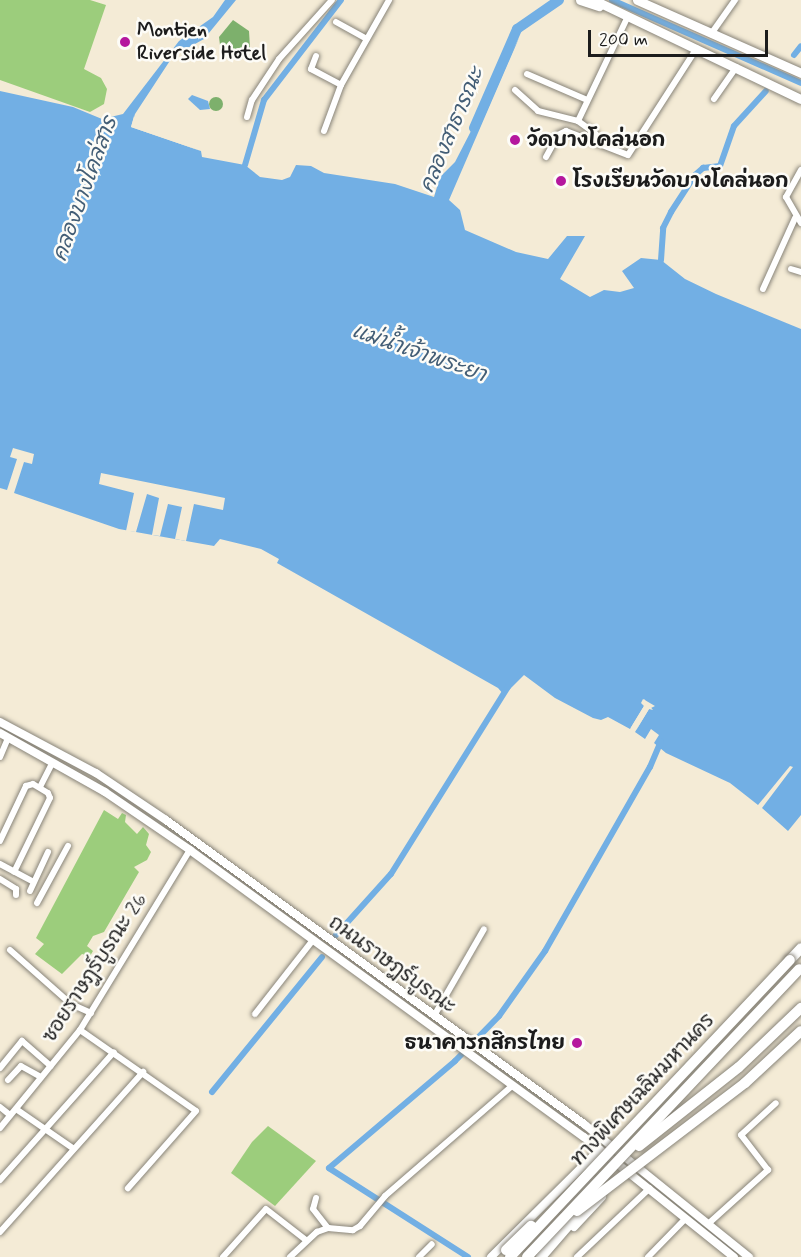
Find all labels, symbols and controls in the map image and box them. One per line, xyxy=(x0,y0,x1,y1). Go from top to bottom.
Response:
scale bar xyxy=(591,18,771,56)
place label: Montien Riverside Hotel xyxy=(137,19,261,66)
text: 200 m xyxy=(599,28,648,52)
marker: Montien Riverside Hotel xyxy=(118,35,132,49)
water label: คลองสาธารณะ xyxy=(414,64,490,196)
water label: คลองบางโคล่สาร xyxy=(47,113,123,265)
place label: วัดบางโคล่นอก xyxy=(527,128,665,152)
marker: วัดบางโคล่นอก xyxy=(508,133,522,147)
place label: โรงเรียนวัดบางโคล่นอก xyxy=(573,169,789,193)
marker: โรงเรียนวัดบางโคล่นอก xyxy=(554,174,568,188)
water label: แม่น้ำเจ้าพระยา xyxy=(349,318,489,388)
street label: ซอยราษฎร์บูรณะ 26 xyxy=(38,889,152,1047)
street label: ถนนราษฎร์บูรณะ xyxy=(324,911,460,1019)
street label: ทางพิเศษเฉลิมมหานคร xyxy=(566,1009,720,1171)
place label: ธนาคารกสิกรไทย xyxy=(404,1031,565,1055)
marker: ธนาคารกสิกรไทย xyxy=(570,1036,584,1050)

